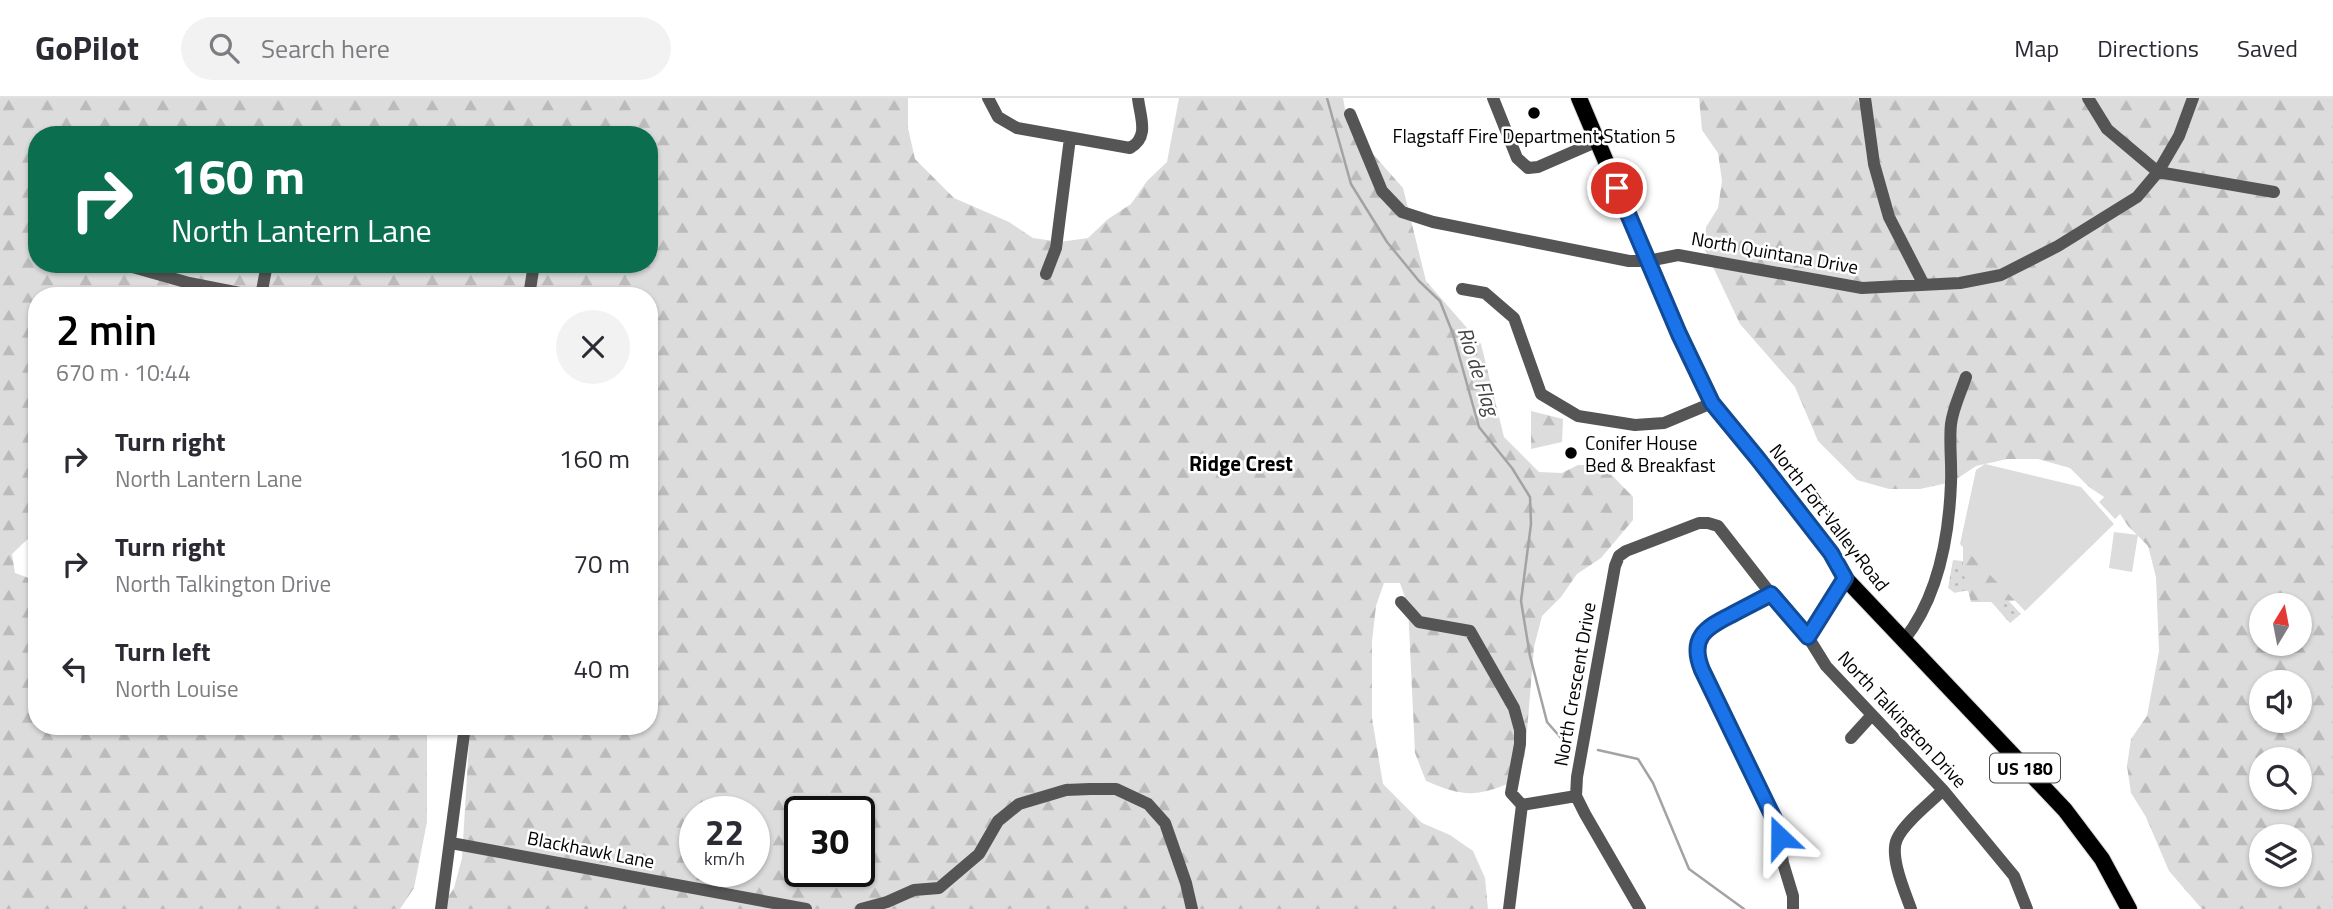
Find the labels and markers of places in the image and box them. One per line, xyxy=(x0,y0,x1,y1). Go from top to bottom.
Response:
marker: Flagstaff Fire Department Station 5 xyxy=(1526,105,1542,121)
place label: Flagstaff Fire Department Station 5 xyxy=(1392,121,1676,150)
pin xyxy=(1587,158,1647,218)
place label: Conifer House Bed & Breakfast xyxy=(1585,428,1716,479)
marker: Conifer House Bed & Breakfast xyxy=(1563,445,1579,461)

